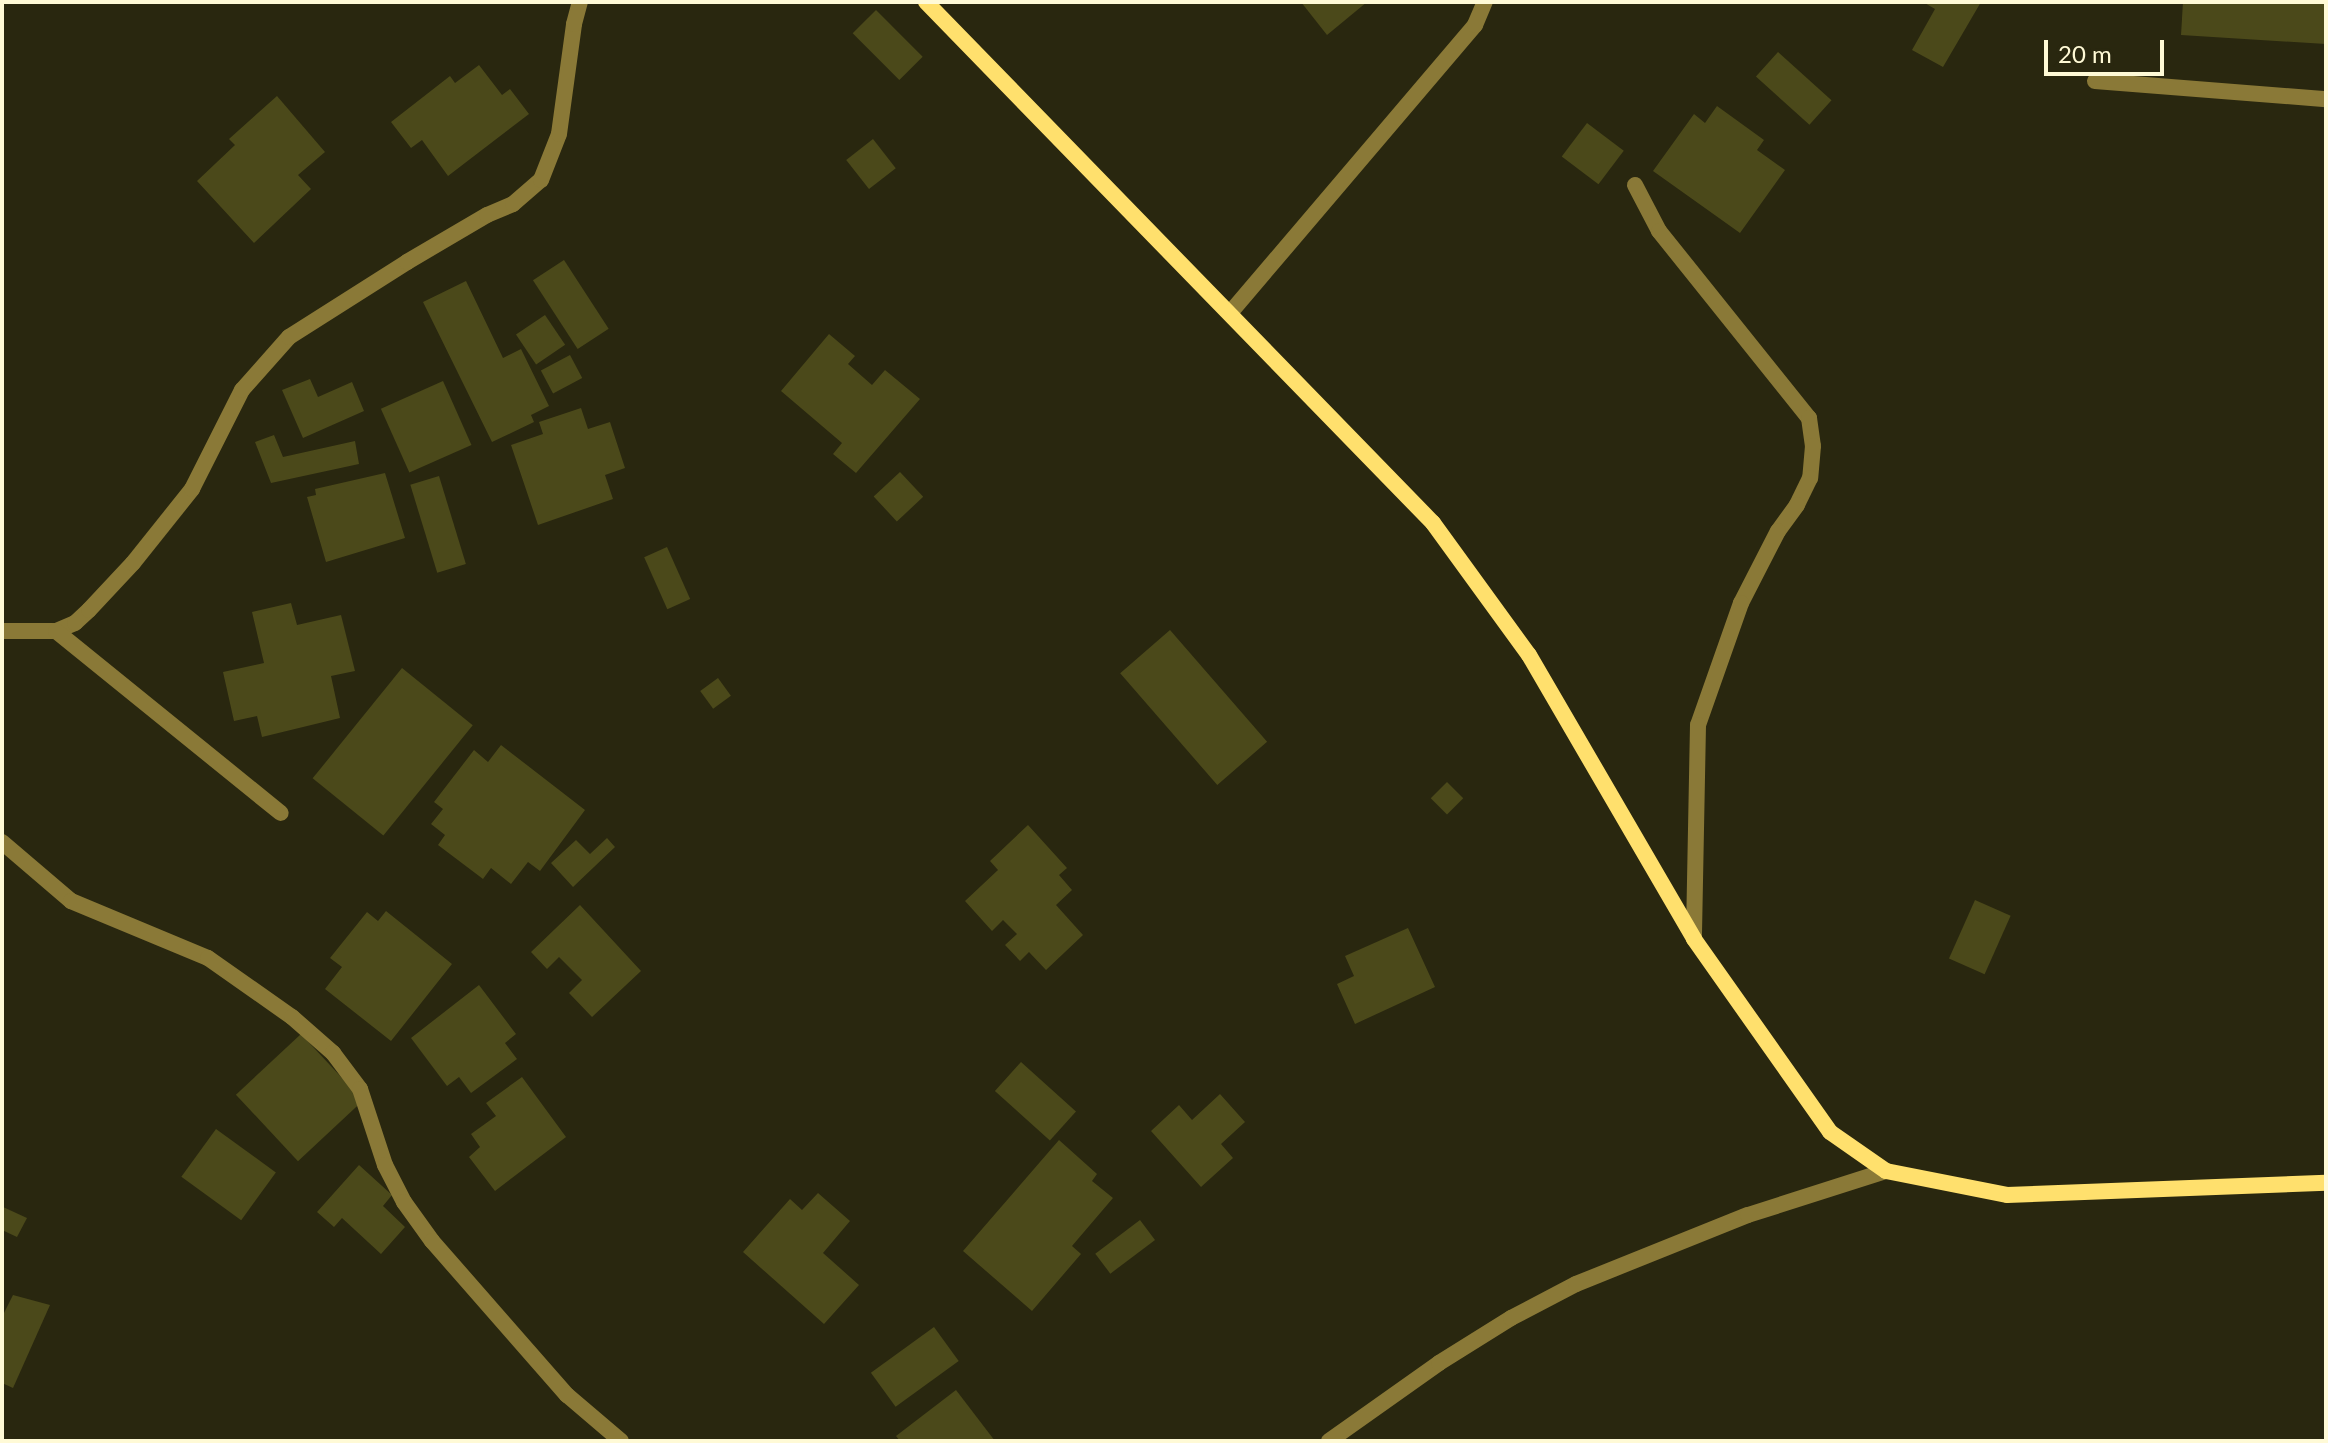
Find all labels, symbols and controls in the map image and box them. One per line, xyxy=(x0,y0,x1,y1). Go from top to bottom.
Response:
scale bar xyxy=(2048,24,2168,74)
text: 20 m xyxy=(2058,39,2112,68)

